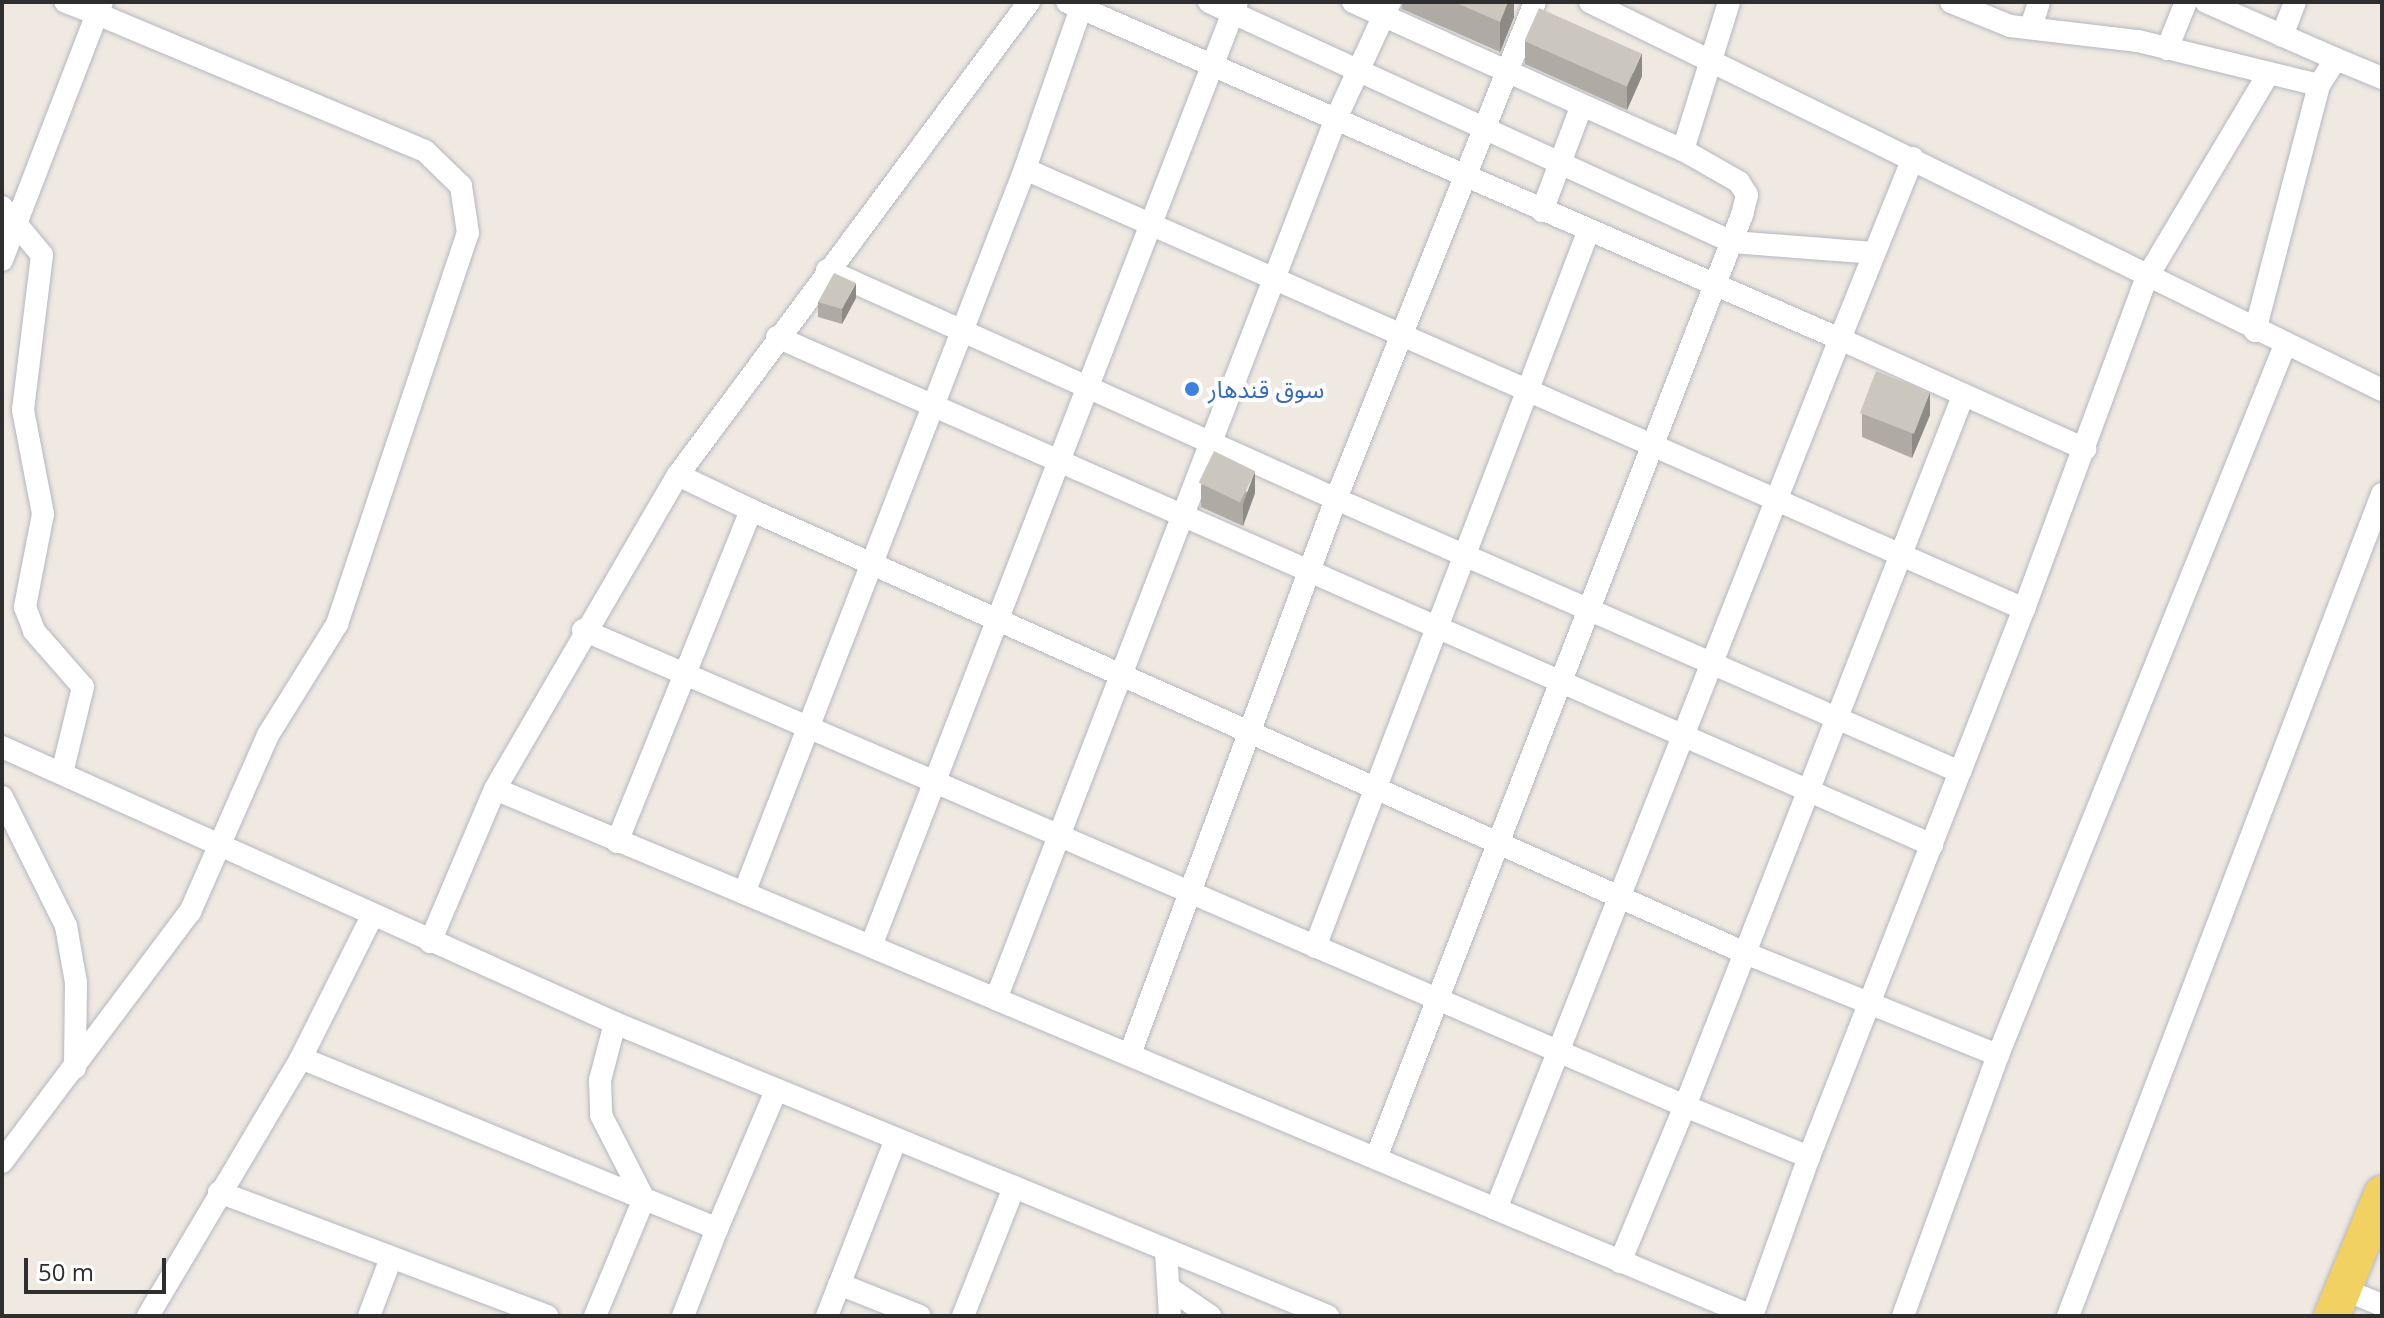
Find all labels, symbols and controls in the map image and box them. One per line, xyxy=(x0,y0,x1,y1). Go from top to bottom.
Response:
place label: سوق قندهار xyxy=(1208,375,1324,403)
marker: سوق قندهار xyxy=(1183,380,1201,398)
scale bar xyxy=(28,1242,170,1292)
text: 50 m xyxy=(38,1255,94,1288)

